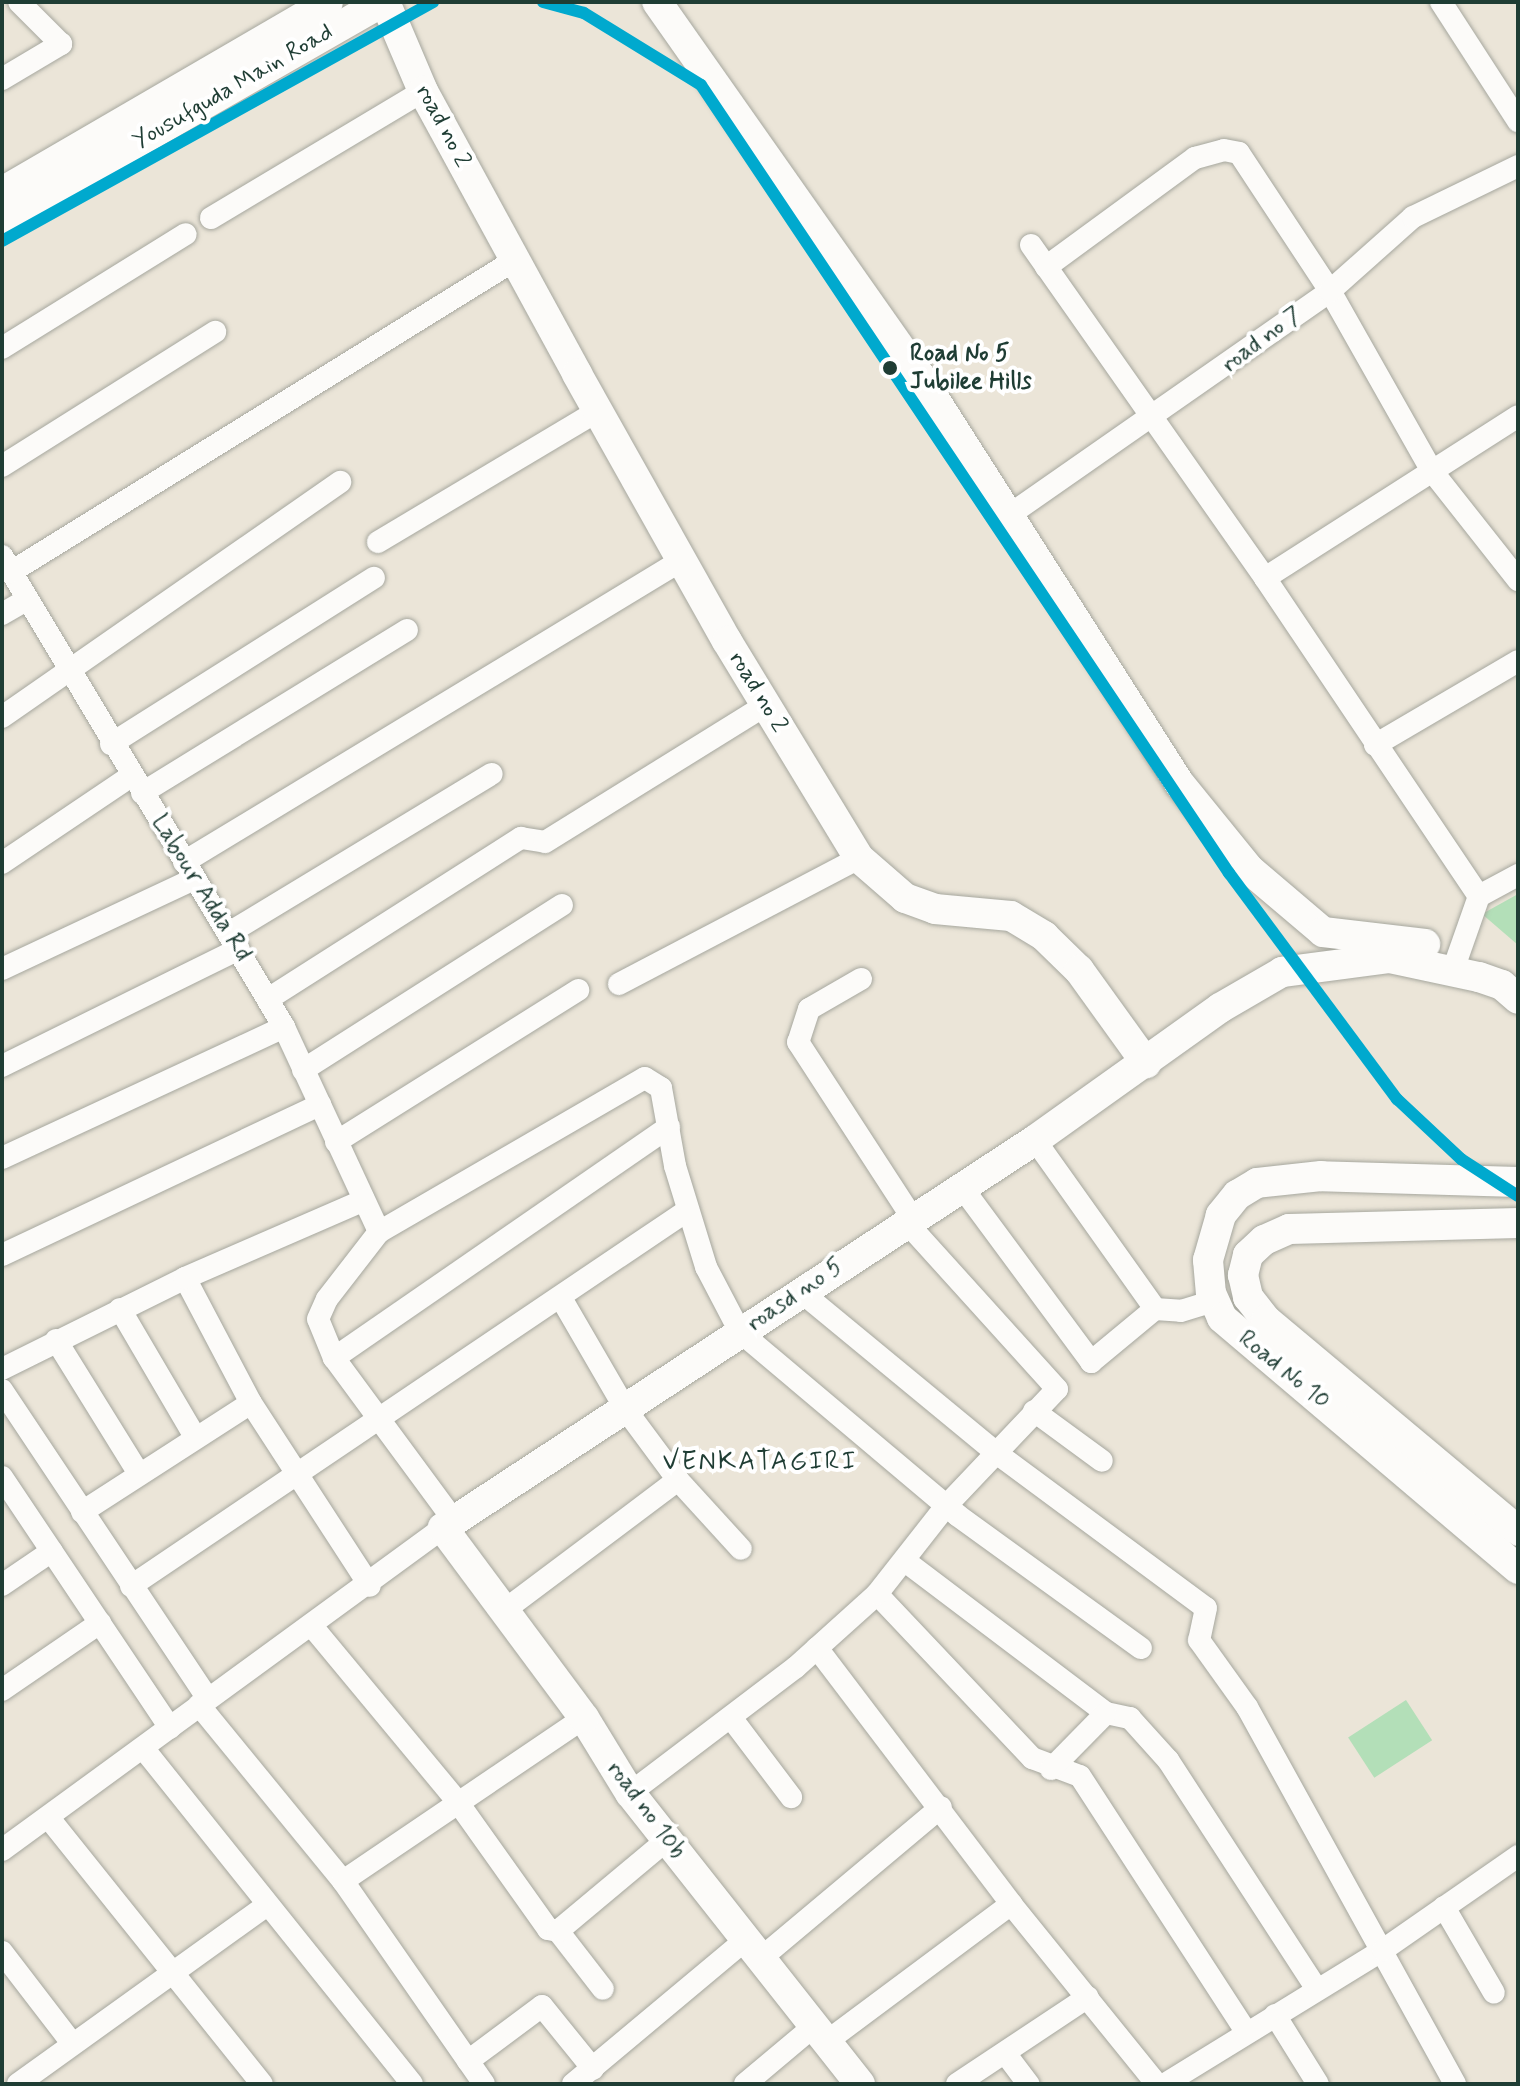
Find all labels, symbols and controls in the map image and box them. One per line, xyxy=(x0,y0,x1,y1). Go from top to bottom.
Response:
street label: Yousufguda Main Road xyxy=(128,18,338,156)
street label: road no 2 xyxy=(409,80,477,172)
street label: road no 7 xyxy=(1216,301,1308,379)
place label: Road No 5 Jubilee Hills xyxy=(910,340,1031,396)
marker: Road No 5 Jubilee Hills xyxy=(877,355,903,381)
street label: road no 2 xyxy=(723,646,793,738)
street label: Labour Adda Rd xyxy=(145,810,257,966)
street label: roasd no 5 xyxy=(744,1254,846,1336)
street label: Road No 10 xyxy=(1232,1324,1336,1416)
district label: VENKATAGIRI xyxy=(662,1447,858,1479)
street label: road no 10b xyxy=(601,1755,691,1865)

